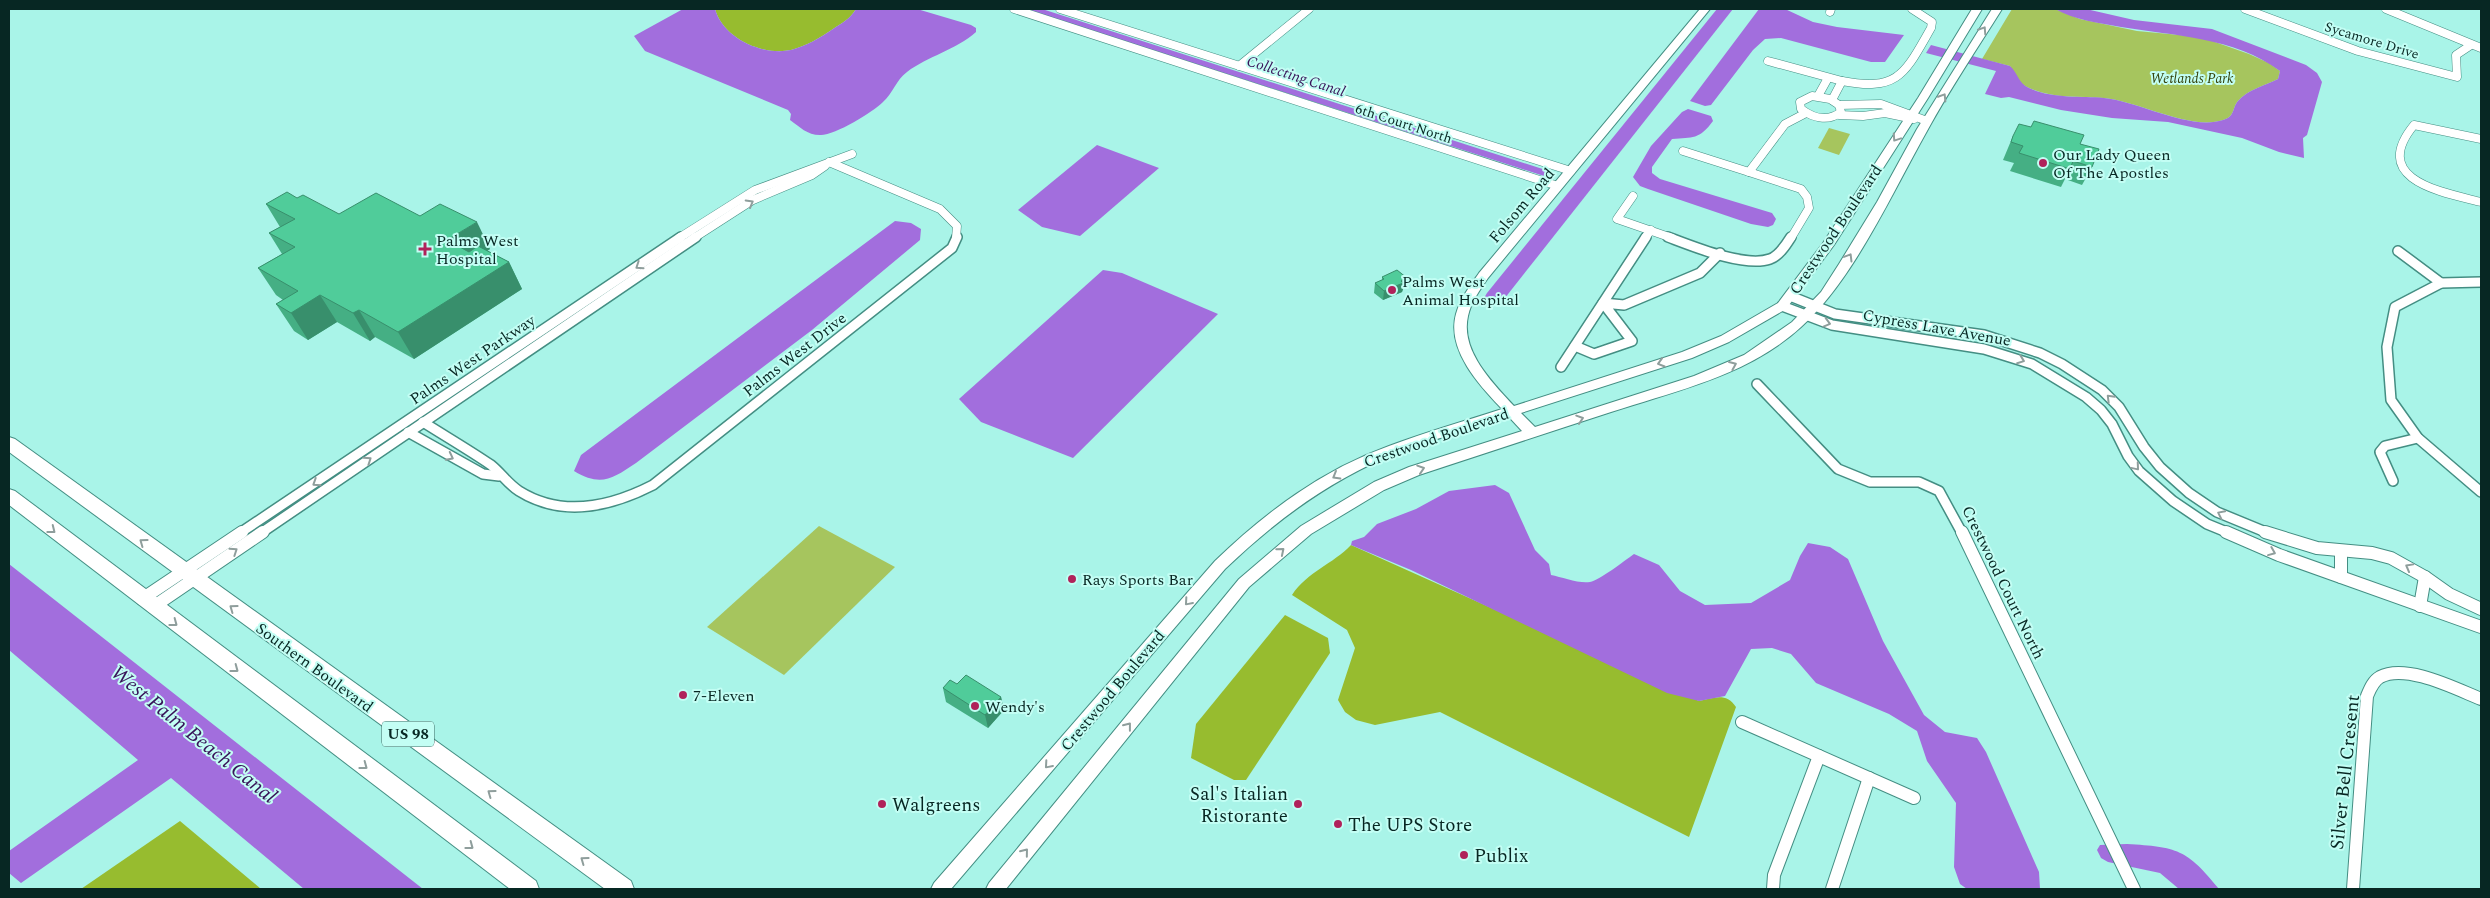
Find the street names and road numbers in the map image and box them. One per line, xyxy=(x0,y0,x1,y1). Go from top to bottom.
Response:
street label: Sycamore Drive xyxy=(2322,16,2422,65)
street label: 6th Court North xyxy=(1353,98,1455,149)
street label: Crestwood Boulevard xyxy=(1783,160,1888,299)
street label: Folsom Road xyxy=(1483,163,1561,249)
street label: Cypress Lave Avenue xyxy=(1861,303,2013,353)
street label: Palms West Drive xyxy=(738,307,852,403)
street label: Palms West Parkway xyxy=(405,308,541,411)
street label: Crestwood Boulevard xyxy=(1361,402,1512,474)
street label: Crestwood Court North xyxy=(1955,501,2051,663)
street label: Southern Boulevard xyxy=(251,617,378,719)
street label: Crestwood Boulevard xyxy=(1055,625,1171,757)
street label: Silver Bell Cresent xyxy=(2323,693,2368,851)
road number: US 98 xyxy=(382,722,434,746)

